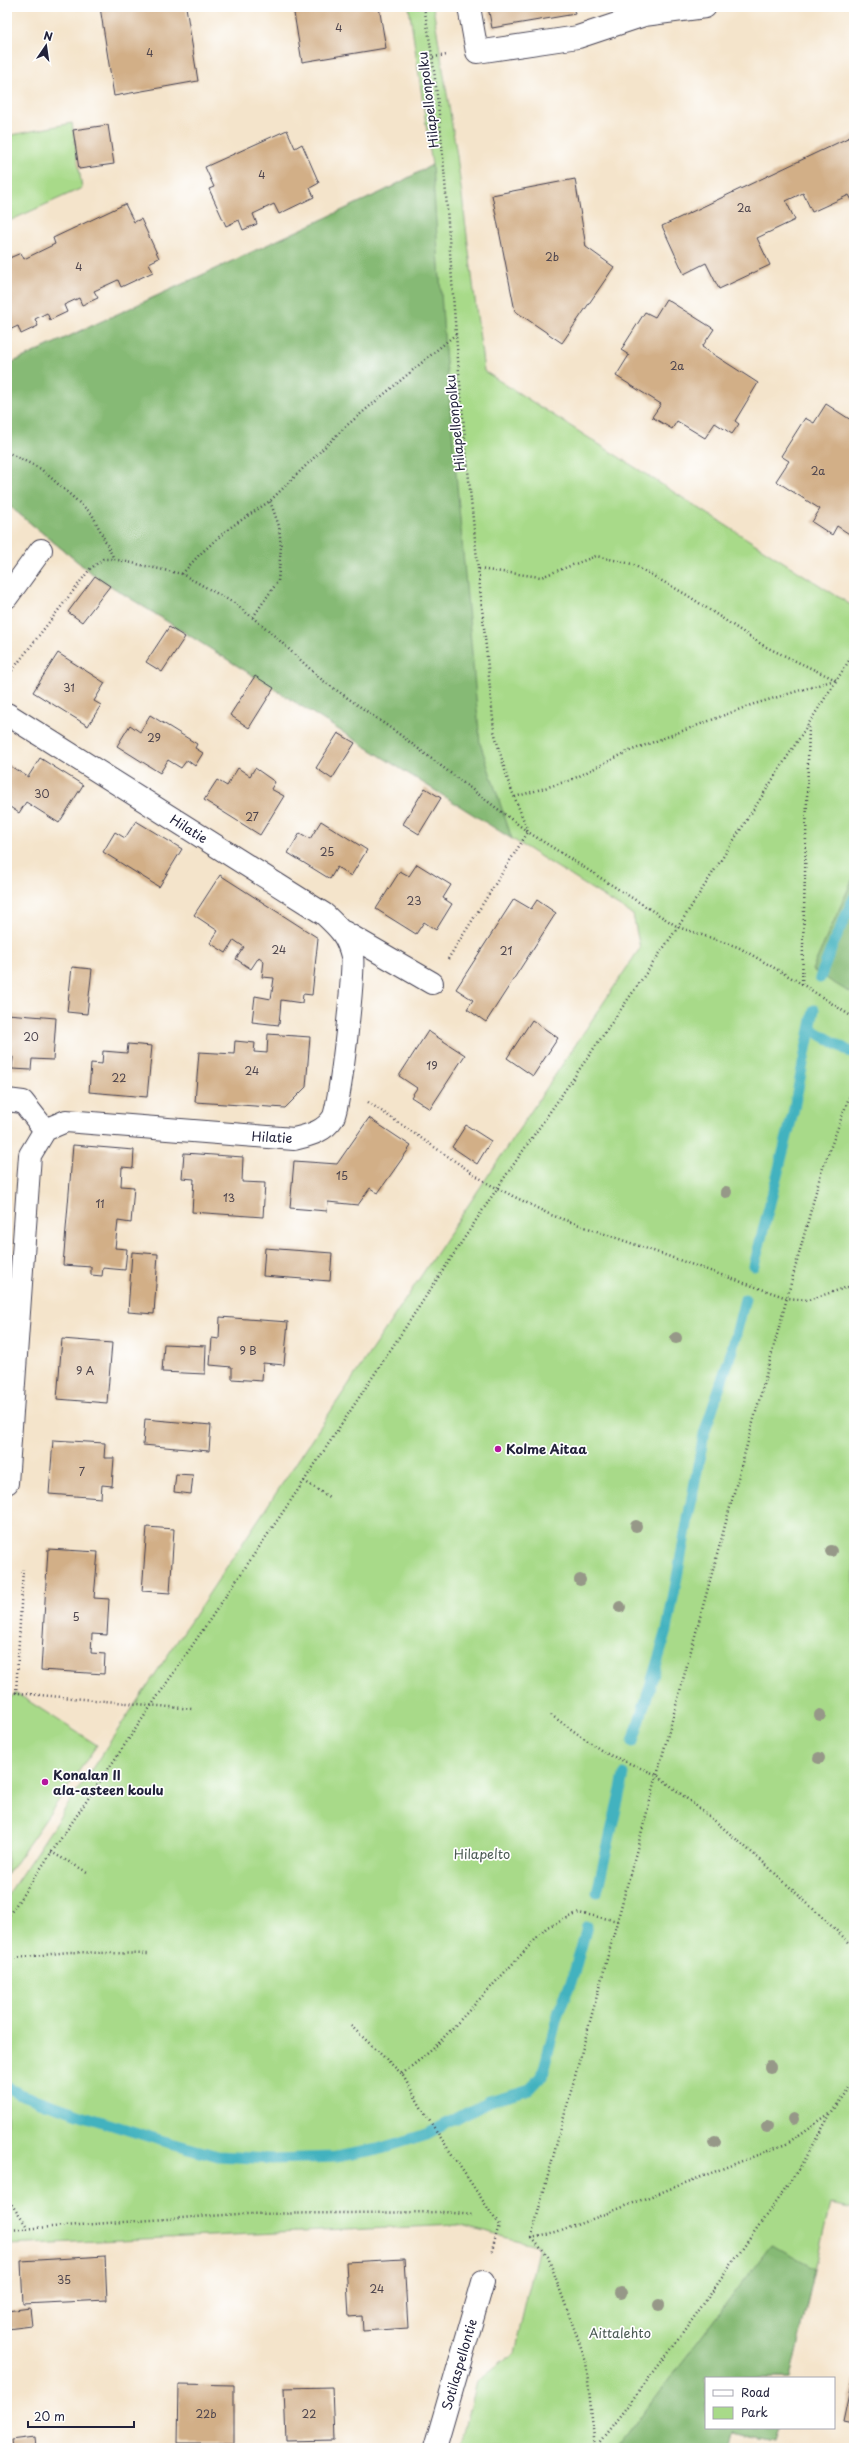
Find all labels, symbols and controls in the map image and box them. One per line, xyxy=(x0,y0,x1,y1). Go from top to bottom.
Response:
house number: 4 xyxy=(335,19,343,36)
north arrow xyxy=(26,26,66,66)
text: N xyxy=(42,27,55,45)
house number: 4 xyxy=(146,44,154,61)
street label: Hilapellonpolku xyxy=(412,51,443,149)
house number: 4 xyxy=(258,166,266,183)
house number: 2a xyxy=(737,199,751,216)
house number: 2b xyxy=(545,248,559,265)
house number: 4 xyxy=(75,258,83,275)
house number: 2a xyxy=(670,357,684,374)
street label: Hilapellonpolku xyxy=(440,374,469,472)
house number: 2a xyxy=(811,462,825,479)
house number: 31 xyxy=(63,679,75,696)
house number: 29 xyxy=(147,729,161,746)
house number: 30 xyxy=(34,785,50,802)
house number: 27 xyxy=(245,808,259,825)
street label: Hilatie xyxy=(167,809,212,847)
house number: 25 xyxy=(320,843,334,860)
house number: 23 xyxy=(407,892,421,909)
house number: 24 xyxy=(272,941,286,958)
house number: 21 xyxy=(500,942,512,959)
house number: 20 xyxy=(23,1028,39,1045)
house number: 19 xyxy=(426,1057,438,1074)
house number: 24 xyxy=(245,1062,259,1079)
house number: 22 xyxy=(112,1069,126,1086)
street label: Hilatie xyxy=(251,1126,293,1147)
house number: 15 xyxy=(336,1167,348,1184)
house number: 13 xyxy=(223,1189,235,1206)
house number: 11 xyxy=(95,1195,105,1212)
house number: 9 B xyxy=(239,1342,257,1359)
house number: 9 A xyxy=(76,1362,95,1379)
place label: Kolme Aitaa xyxy=(506,1439,587,1458)
marker: Kolme Aitaa xyxy=(493,1444,503,1454)
house number: 7 xyxy=(79,1463,85,1480)
house number: 5 xyxy=(72,1608,80,1625)
place label: Konalan II ala-asteen koulu xyxy=(53,1765,164,1799)
marker: Konalan II ala-asteen koulu xyxy=(40,1777,50,1787)
park label: Hilapelto xyxy=(454,1844,510,1863)
house number: 35 xyxy=(57,2271,71,2288)
house number: 24 xyxy=(370,2280,384,2297)
street label: Sotilaspellontie xyxy=(436,2316,481,2412)
park label: Aittalehto xyxy=(589,2323,651,2342)
legend xyxy=(705,2377,835,2429)
text: Road xyxy=(741,2383,770,2401)
scale bar xyxy=(28,2403,134,2429)
text: Park xyxy=(741,2403,768,2421)
house number: 22b xyxy=(195,2405,217,2422)
house number: 22 xyxy=(302,2405,316,2422)
text: 20 m xyxy=(34,2407,65,2425)

